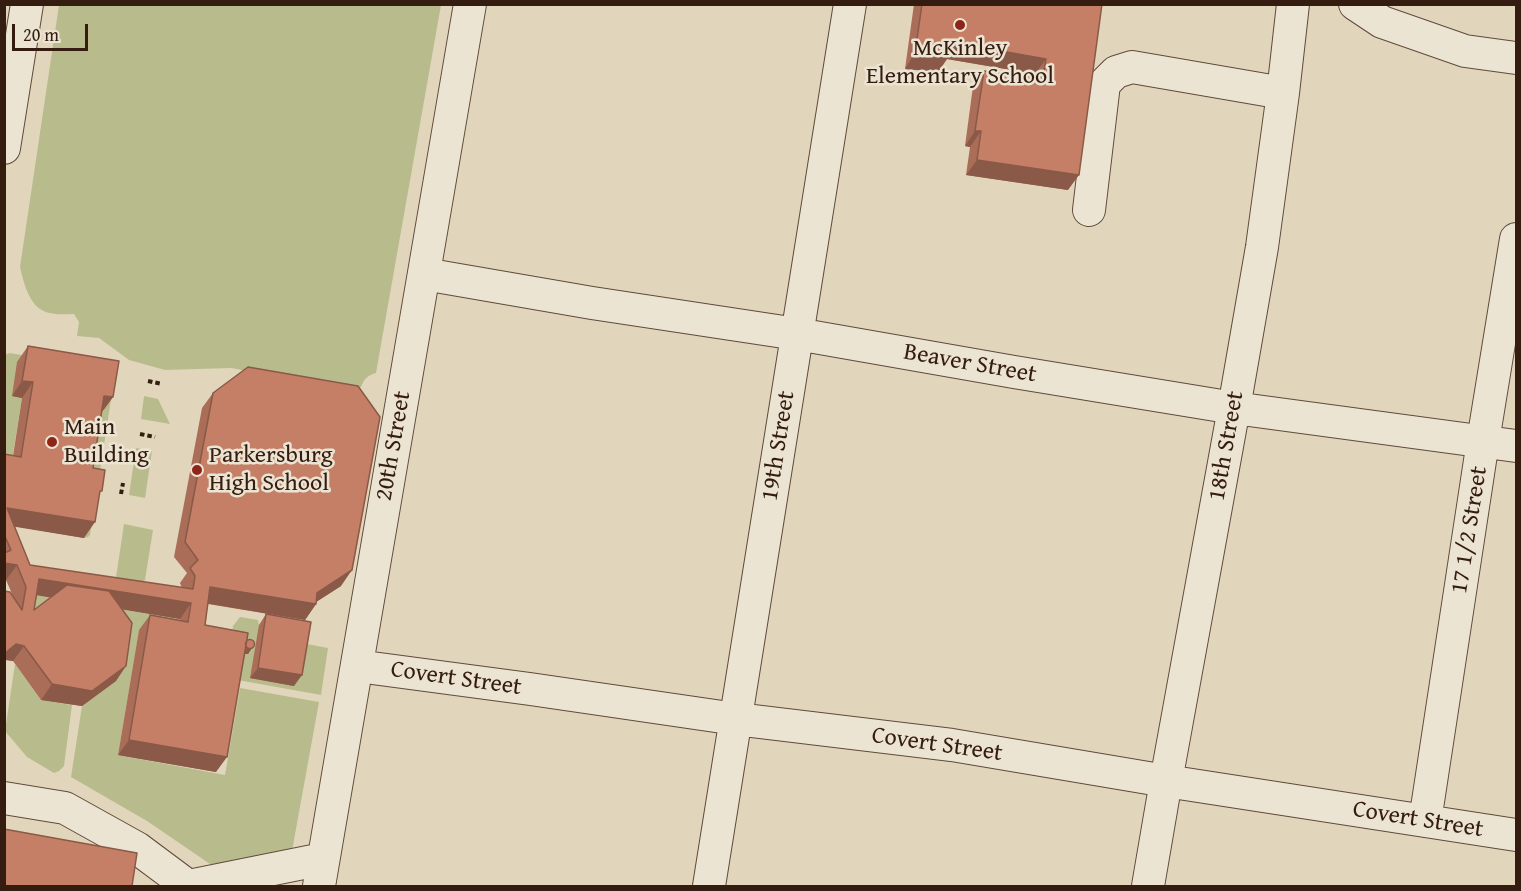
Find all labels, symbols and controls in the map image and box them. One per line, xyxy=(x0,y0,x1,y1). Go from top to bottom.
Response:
scale bar xyxy=(15,12,92,50)
marker: McKinley Elementary School xyxy=(953,18,967,32)
text: 20 m xyxy=(23,21,59,48)
place label: McKinley Elementary School xyxy=(866,35,1054,91)
street label: Beaver Street xyxy=(901,338,1039,390)
street label: 20th Street xyxy=(370,389,418,503)
street label: 19th Street xyxy=(756,389,802,503)
street label: 18th Street xyxy=(1203,389,1251,503)
place label: Main Building xyxy=(64,414,149,470)
marker: Main Building xyxy=(45,435,59,449)
place label: Parkersburg High School xyxy=(209,442,333,498)
marker: Parkersburg High School xyxy=(190,463,204,477)
street label: 17 1/2 Street xyxy=(1446,464,1494,596)
street label: Covert Street xyxy=(389,656,523,702)
street label: Covert Street xyxy=(870,722,1004,768)
street label: Covert Street xyxy=(1351,795,1485,845)

